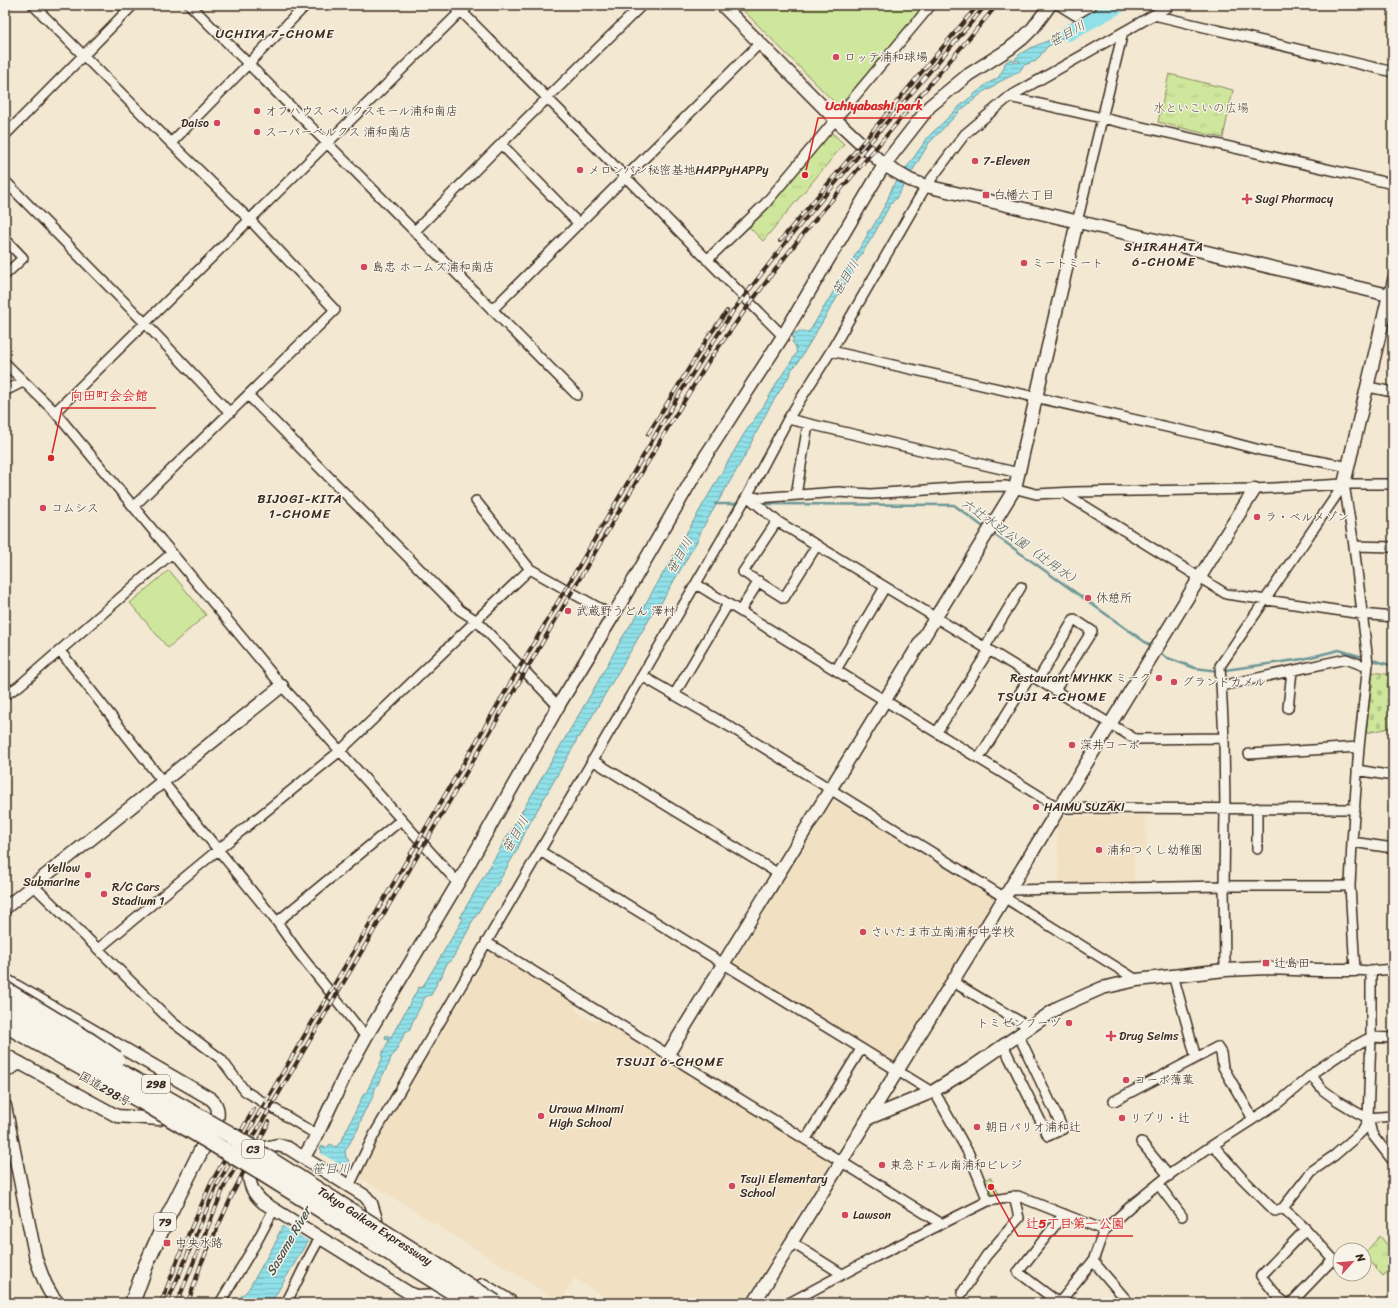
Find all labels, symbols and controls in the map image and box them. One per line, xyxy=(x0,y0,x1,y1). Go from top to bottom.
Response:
water label: 笹目川 xyxy=(1045,14,1090,53)
district label: UCHIYA 7-CHOME xyxy=(215,22,335,45)
place label: ロッテ浦和球場 xyxy=(844,46,928,68)
marker: ロッテ浦和球場 xyxy=(831,52,841,62)
callout: Uchiyabashi park xyxy=(818,93,931,118)
text: Uchiyabashi park xyxy=(825,94,923,117)
park label: 水といこいの広場 xyxy=(1153,97,1249,119)
place label: オフハウス ベルクスモール浦和南店 xyxy=(265,100,458,122)
marker: オフハウス ベルクスモール浦和南店 xyxy=(252,106,262,116)
place label: Daiso xyxy=(181,112,209,134)
marker: Daiso xyxy=(212,118,222,128)
place label: スーパーベルクス 浦和南店 xyxy=(265,121,411,143)
marker: スーパーベルクス 浦和南店 xyxy=(252,127,262,137)
place label: 7-Eleven xyxy=(983,150,1030,172)
marker: 7-Eleven xyxy=(970,156,980,166)
place label: メロンパン秘密基地HAPPyHAPPy xyxy=(588,159,769,181)
marker: メロンパン秘密基地HAPPyHAPPy xyxy=(575,165,585,175)
place label: 白幡六丁目 xyxy=(994,184,1054,206)
place label: Sugi Pharmacy xyxy=(1255,188,1334,210)
marker: 白幡六丁目 xyxy=(981,190,991,200)
marker: Sugi Pharmacy xyxy=(1242,194,1252,204)
district label: SHIRAHATA 6-CHOME xyxy=(1124,235,1204,273)
place label: ミートミート xyxy=(1032,252,1104,274)
water label: 笹目川 xyxy=(826,255,865,300)
place label: 島忠 ホームズ浦和南店 xyxy=(372,256,495,278)
marker: ミートミート xyxy=(1019,258,1029,268)
marker: 島忠 ホームズ浦和南店 xyxy=(359,262,369,272)
callout: 向田町会会館 xyxy=(62,383,156,408)
text: 向田町会会館 xyxy=(70,384,148,407)
district label: BIJOGI-KITA 1-CHOME xyxy=(257,487,343,525)
water label: 六辻水辺公園（辻用水） xyxy=(957,492,1087,593)
place label: コムシス xyxy=(51,497,99,519)
marker: コムシス xyxy=(38,503,48,513)
place label: ラ・ベルメゾン xyxy=(1265,506,1349,528)
marker: ラ・ベルメゾン xyxy=(1252,512,1262,522)
water label: 笹目川 xyxy=(660,533,699,578)
place label: 休憩所 xyxy=(1096,587,1132,609)
marker: 休憩所 xyxy=(1083,593,1093,603)
place label: 武蔵野うどん 澤村 xyxy=(576,600,675,622)
marker: 武蔵野うどん 澤村 xyxy=(563,606,573,616)
place label: Restaurant MYHKK ミーク xyxy=(1010,667,1151,689)
place label: グランドカメル xyxy=(1182,671,1266,693)
marker: Restaurant MYHKK ミーク xyxy=(1154,673,1164,683)
marker: グランドカメル xyxy=(1169,677,1179,687)
district label: TSUJI 4-CHOME xyxy=(997,685,1107,708)
place label: 深井コーポ xyxy=(1080,734,1140,756)
marker: 深井コーポ xyxy=(1067,740,1077,750)
place label: HAIMU SUZAKI xyxy=(1044,796,1125,818)
marker: HAIMU SUZAKI xyxy=(1031,802,1041,812)
water label: 笹目川 xyxy=(496,812,535,857)
place label: 浦和つくし幼稚園 xyxy=(1107,839,1203,861)
marker: 浦和つくし幼稚園 xyxy=(1094,845,1104,855)
place label: Yellow Submarine xyxy=(23,857,81,893)
marker: Yellow Submarine xyxy=(83,870,93,880)
place label: R/C Cars Stadium 1 xyxy=(112,876,164,912)
marker: R/C Cars Stadium 1 xyxy=(99,889,109,899)
place label: さいたま市立南浦和中学校 xyxy=(871,921,1015,943)
marker: さいたま市立南浦和中学校 xyxy=(858,927,868,937)
place label: 辻島田 xyxy=(1274,952,1310,974)
marker: 辻島田 xyxy=(1261,958,1271,968)
place label: トミゼンフーヅ xyxy=(977,1012,1061,1034)
marker: トミゼンフーヅ xyxy=(1064,1018,1074,1028)
place label: Drug Seims xyxy=(1119,1025,1179,1047)
marker: Drug Seims xyxy=(1106,1031,1116,1041)
district label: TSUJI 6-CHOME xyxy=(616,1050,724,1073)
street label: 国道298号 xyxy=(75,1065,135,1113)
place label: コーポ薄葉 xyxy=(1134,1069,1194,1091)
road number: 298 xyxy=(142,1075,170,1093)
marker: コーポ薄葉 xyxy=(1121,1075,1131,1085)
place label: Urawa Minami High School xyxy=(549,1098,624,1134)
place label: リブリ・辻 xyxy=(1130,1107,1190,1129)
marker: Urawa Minami High School xyxy=(536,1111,546,1121)
marker: リブリ・辻 xyxy=(1117,1113,1127,1123)
place label: 朝日パリオ浦和辻 xyxy=(985,1116,1081,1138)
marker: 朝日パリオ浦和辻 xyxy=(972,1122,982,1132)
road number: C3 xyxy=(242,1140,264,1158)
place label: 東急ドエル南浦和ビレジ xyxy=(890,1154,1022,1176)
water label: 笹目川 xyxy=(311,1157,351,1180)
marker: 東急ドエル南浦和ビレジ xyxy=(877,1160,887,1170)
place label: Tsuji Elementary School xyxy=(740,1168,828,1204)
street label: Tokyo Gaikan Expressway xyxy=(313,1180,438,1272)
marker: Tsuji Elementary School xyxy=(727,1181,737,1191)
water label: Sasame River xyxy=(259,1200,319,1280)
place label: Lawson xyxy=(853,1204,891,1226)
marker: Lawson xyxy=(840,1210,850,1220)
callout: 辻5丁目第一公園 xyxy=(1018,1211,1133,1236)
text: 辻5丁目第一公園 xyxy=(1026,1212,1124,1235)
road number: 79 xyxy=(154,1213,176,1231)
place label: 中央水路 xyxy=(175,1232,223,1254)
marker: 中央水路 xyxy=(162,1238,172,1248)
north arrow xyxy=(1332,1242,1372,1282)
text: N xyxy=(1350,1249,1371,1266)

